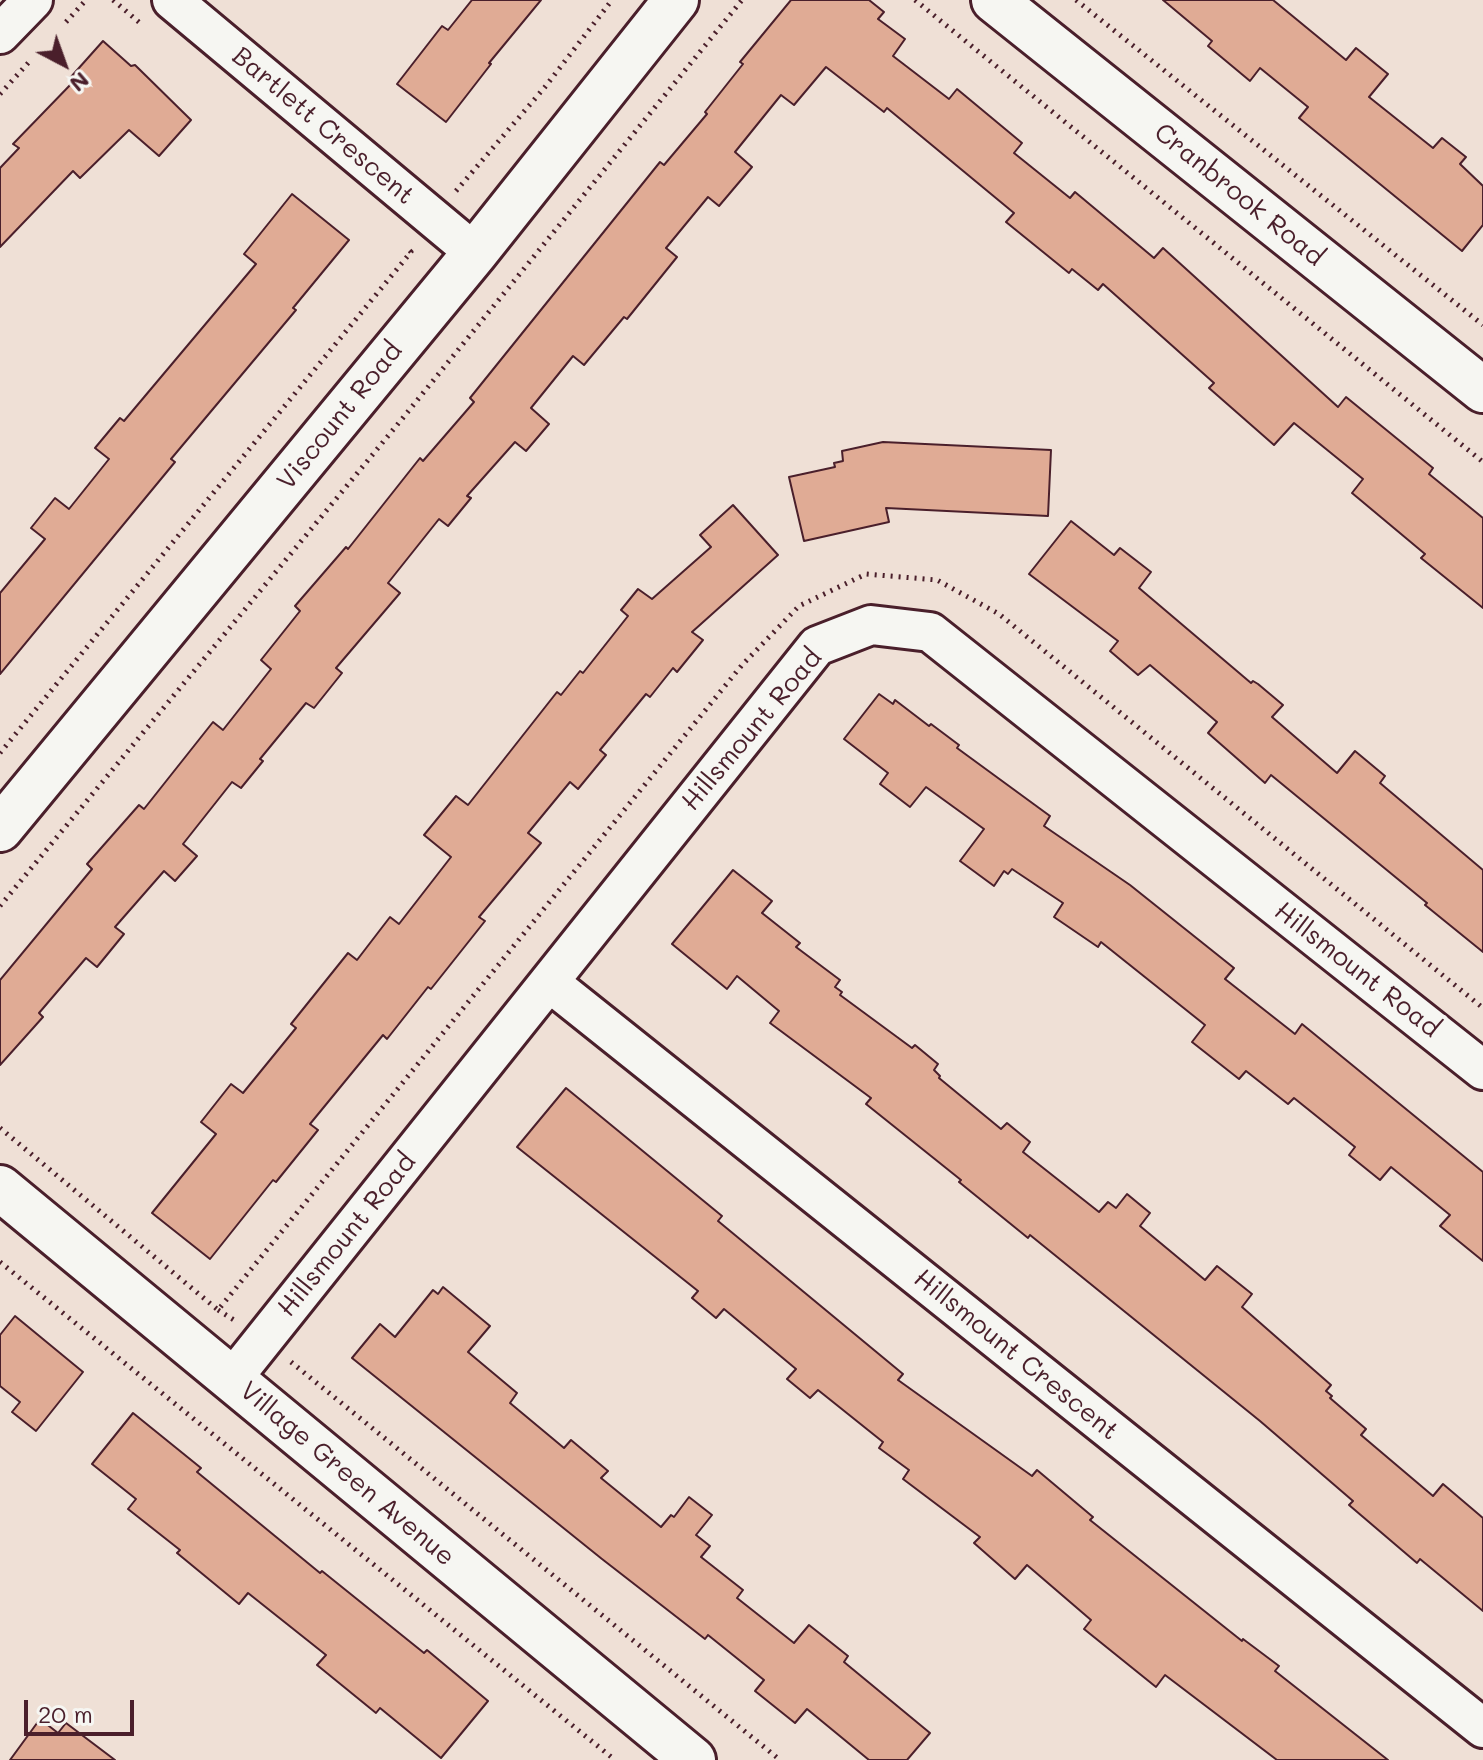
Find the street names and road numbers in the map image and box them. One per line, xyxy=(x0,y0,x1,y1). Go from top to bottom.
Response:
street label: Bartlett Crescent xyxy=(226,41,420,211)
street label: Cranbrook Road xyxy=(1148,117,1330,273)
street label: Viscount Road xyxy=(271,336,409,496)
street label: Hillsmount Road xyxy=(675,643,829,817)
street label: Hillsmount Road xyxy=(1268,896,1446,1044)
street label: Hillsmount Road xyxy=(271,1147,423,1323)
street label: Hillsmount Crescent xyxy=(907,1263,1125,1447)
street label: Village Green Avenue xyxy=(233,1375,461,1573)

